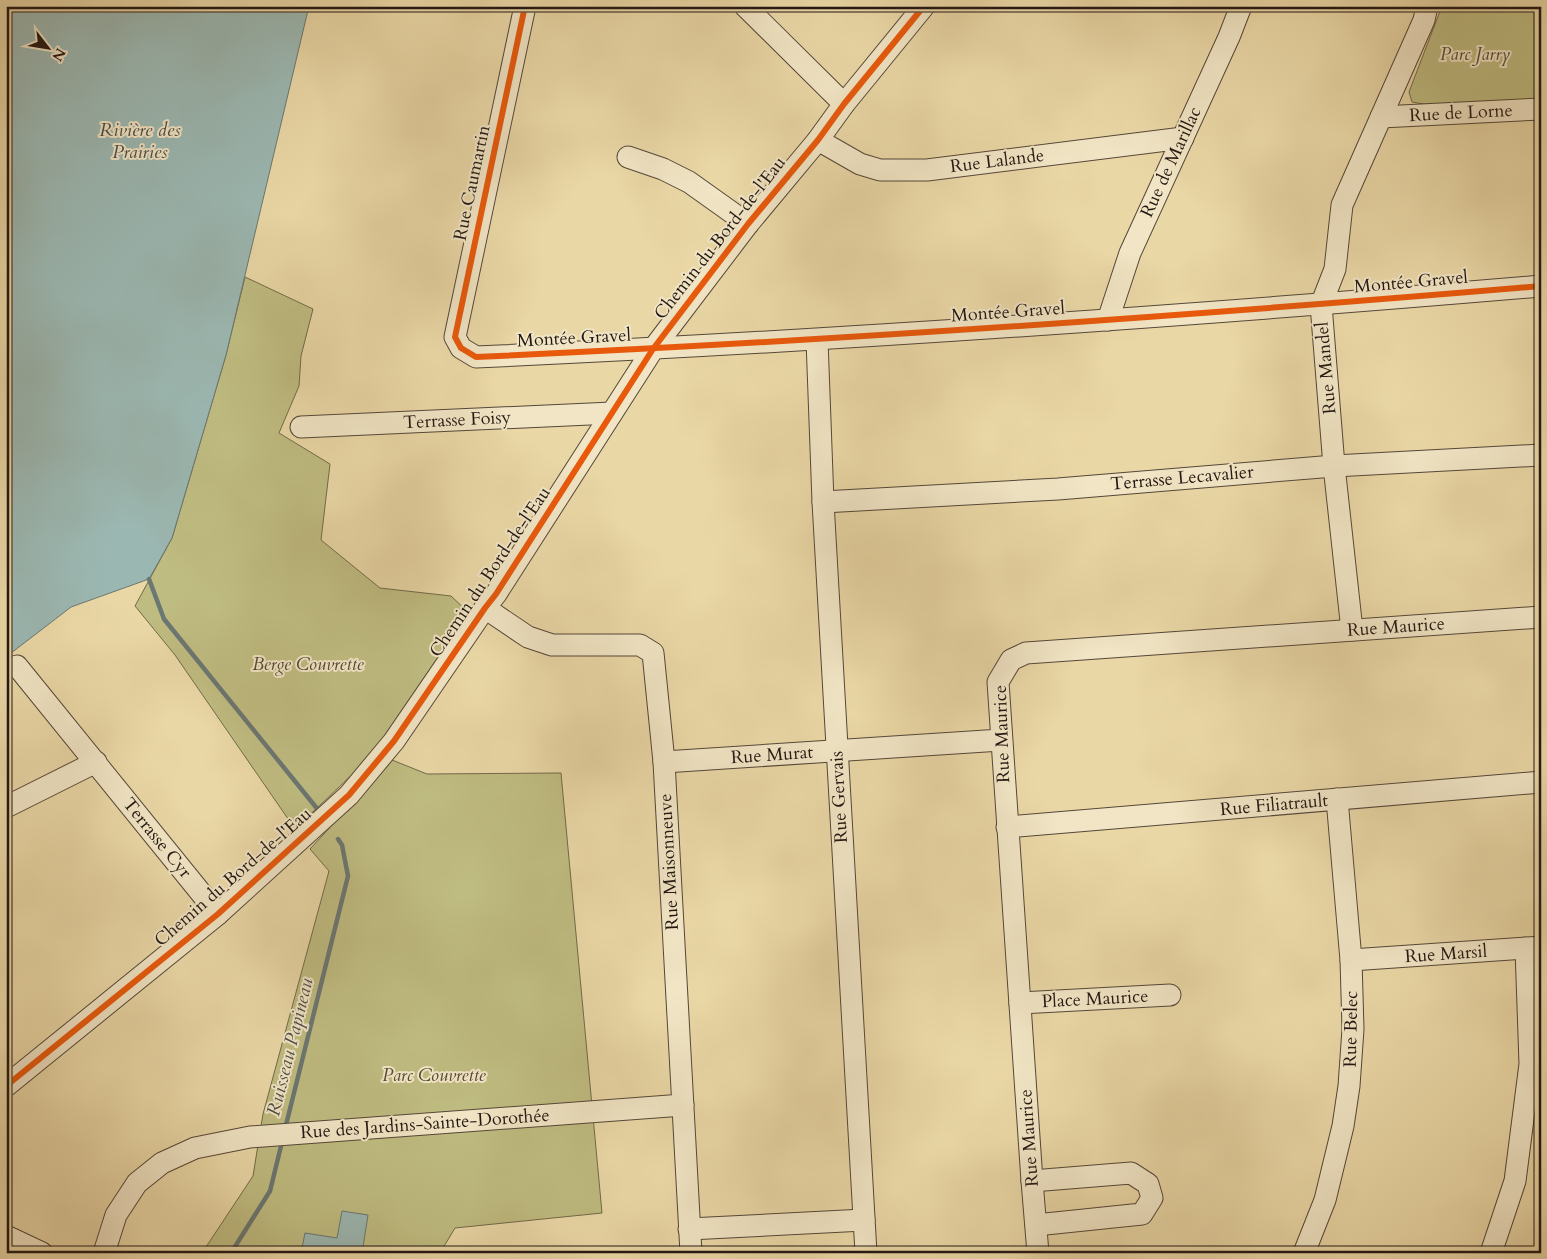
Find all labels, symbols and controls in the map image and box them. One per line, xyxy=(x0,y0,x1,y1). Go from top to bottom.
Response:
north arrow xyxy=(22,22,72,72)
park label: Parc Jarry xyxy=(1440,42,1510,67)
text: N xyxy=(47,44,70,65)
street label: Rue de Lorne xyxy=(1409,98,1513,128)
street label: Rue de Marillac xyxy=(1134,103,1208,221)
water label: Rivière des Prairies xyxy=(99,117,181,165)
street label: Rue Caumartin xyxy=(448,122,497,243)
street label: Rue Lalande xyxy=(949,143,1045,179)
street label: Chemin du Bord-de-l'Eau xyxy=(648,151,792,325)
street label: Montée Gravel xyxy=(1353,265,1469,299)
street label: Montée Gravel xyxy=(950,296,1066,328)
street label: Rue Mandel xyxy=(1309,320,1342,415)
street label: Montée Gravel xyxy=(516,323,632,353)
street label: Terrasse Foisy xyxy=(402,405,512,435)
street label: Terrasse Lecavalier xyxy=(1109,459,1255,497)
street label: Chemin du Bord-de-l'Eau xyxy=(423,482,557,662)
street label: Rue Maurice xyxy=(1346,611,1446,643)
park label: Berge Couvrette xyxy=(252,652,365,677)
street label: Rue Maurice xyxy=(988,685,1016,783)
street label: Rue Murat xyxy=(730,740,814,770)
street label: Rue Gervais xyxy=(824,750,854,844)
street label: Rue Filiatrault xyxy=(1219,788,1329,822)
street label: Terrasse Cyr xyxy=(117,792,198,884)
street label: Rue Maisonneuve xyxy=(653,793,685,931)
street label: Chemin du Bord-de-l'Eau xyxy=(149,802,317,952)
street label: Rue Marsil xyxy=(1404,939,1488,969)
water label: Ruisseau Papineau xyxy=(260,975,320,1119)
street label: Place Maurice xyxy=(1041,984,1149,1014)
street label: Rue Belec xyxy=(1338,990,1364,1068)
park label: Parc Couvrette xyxy=(382,1063,487,1088)
street label: Rue Maurice xyxy=(1013,1088,1045,1188)
street label: Rue des Jardins-Sainte-Dorothée xyxy=(300,1103,550,1145)

